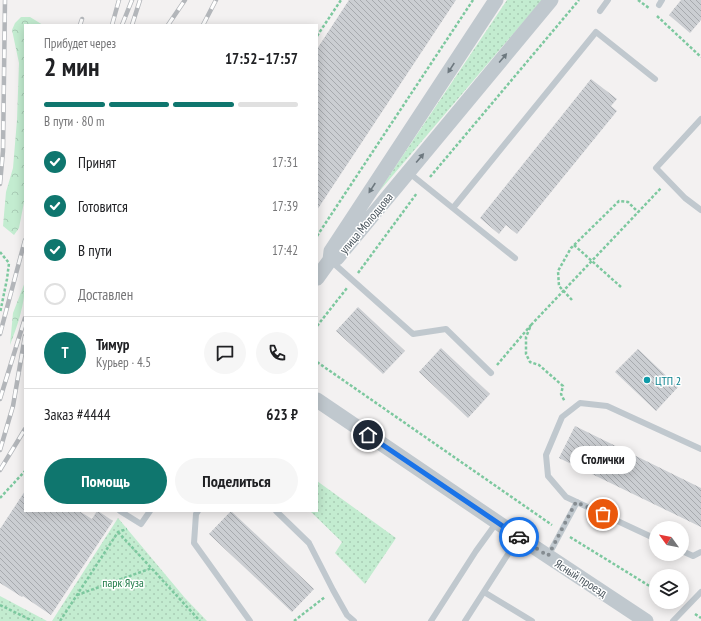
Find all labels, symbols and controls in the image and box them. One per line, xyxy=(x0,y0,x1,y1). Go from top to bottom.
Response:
text: Прибудет через xyxy=(44,35,116,52)
text: 17:52–17:57 xyxy=(225,49,298,68)
text: 2 мин xyxy=(44,50,99,83)
one-way arrow xyxy=(499,53,508,63)
one-way arrow xyxy=(447,63,455,73)
text: В пути · 80 m xyxy=(44,113,105,130)
icon: check xyxy=(44,151,66,173)
one-way arrow xyxy=(415,152,424,163)
text: Принят xyxy=(78,153,116,172)
text: 17:31 xyxy=(272,154,298,171)
one-way arrow xyxy=(368,183,376,193)
street label: улица Молодцова xyxy=(336,189,396,257)
icon: check xyxy=(44,195,66,217)
text: Готовится xyxy=(78,197,128,216)
text: 17:39 xyxy=(272,198,298,215)
icon: check xyxy=(44,239,66,261)
text: В пути xyxy=(78,241,112,260)
text: 17:42 xyxy=(272,242,298,259)
text: Доставлен xyxy=(78,285,133,304)
button: chat xyxy=(204,332,246,374)
button: phone xyxy=(256,332,298,374)
text: Тимур xyxy=(96,335,129,354)
text: Т xyxy=(61,343,69,362)
text: Курьер · 4.5 xyxy=(96,354,151,371)
place label: ЦТП 2 xyxy=(655,373,681,388)
marker: ЦТП 2 xyxy=(642,375,652,385)
text: Заказ #4444 xyxy=(44,405,111,424)
text: 623 ₽ xyxy=(266,405,298,424)
pin xyxy=(351,418,385,452)
icon: home xyxy=(357,424,379,446)
callout: Столички xyxy=(570,446,636,474)
text: Столички xyxy=(581,451,625,468)
button: Помощь xyxy=(44,458,167,504)
button: Поделиться xyxy=(175,458,298,504)
pin xyxy=(586,497,620,531)
icon: bag xyxy=(592,503,614,525)
courier xyxy=(499,517,539,557)
north arrow xyxy=(649,521,689,561)
map controls xyxy=(649,521,689,609)
icon: car xyxy=(508,526,530,548)
street label: Ясный проезд xyxy=(552,556,611,601)
button: layers xyxy=(649,569,689,609)
park label: парк Яуза xyxy=(102,575,144,590)

